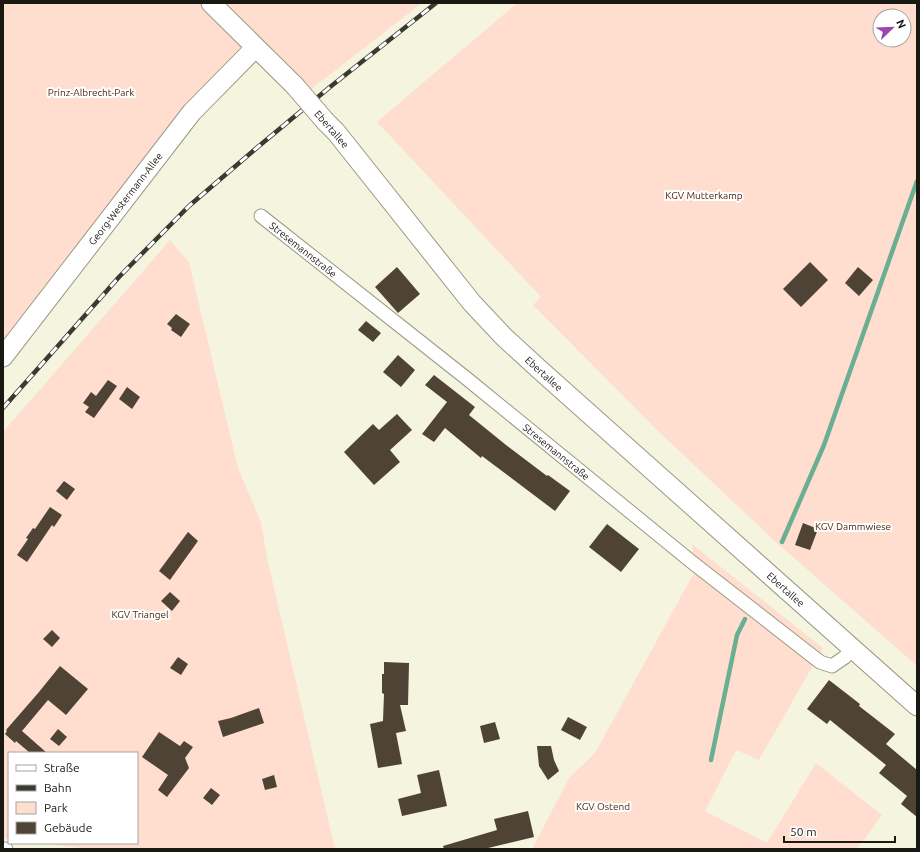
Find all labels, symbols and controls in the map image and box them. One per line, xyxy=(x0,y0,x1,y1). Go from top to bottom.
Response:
north arrow xyxy=(872,8,912,48)
text: N xyxy=(894,18,908,30)
park label: Prinz-Albrecht-Park xyxy=(48,87,134,98)
street label: Ebertallee xyxy=(312,108,351,150)
street label: Georg-Westermann-Allee xyxy=(87,151,165,247)
park label: KGV Mutterkamp xyxy=(665,190,743,201)
street label: Stresemannstraße xyxy=(267,220,339,280)
street label: Ebertallee xyxy=(523,354,565,393)
street label: Stresemannstraße xyxy=(521,422,592,482)
park label: KGV Dammwiese xyxy=(815,521,891,532)
street label: Ebertallee xyxy=(765,570,806,609)
park label: KGV Triangel xyxy=(111,609,169,620)
legend xyxy=(8,752,138,844)
text: Straße xyxy=(44,761,80,774)
text: Bahn xyxy=(44,781,72,794)
text: Park xyxy=(44,801,68,814)
park label: KGV Ostend xyxy=(576,801,630,812)
scale bar xyxy=(784,818,895,844)
text: Gebäude xyxy=(44,821,92,834)
text: 50 m xyxy=(790,825,817,838)

